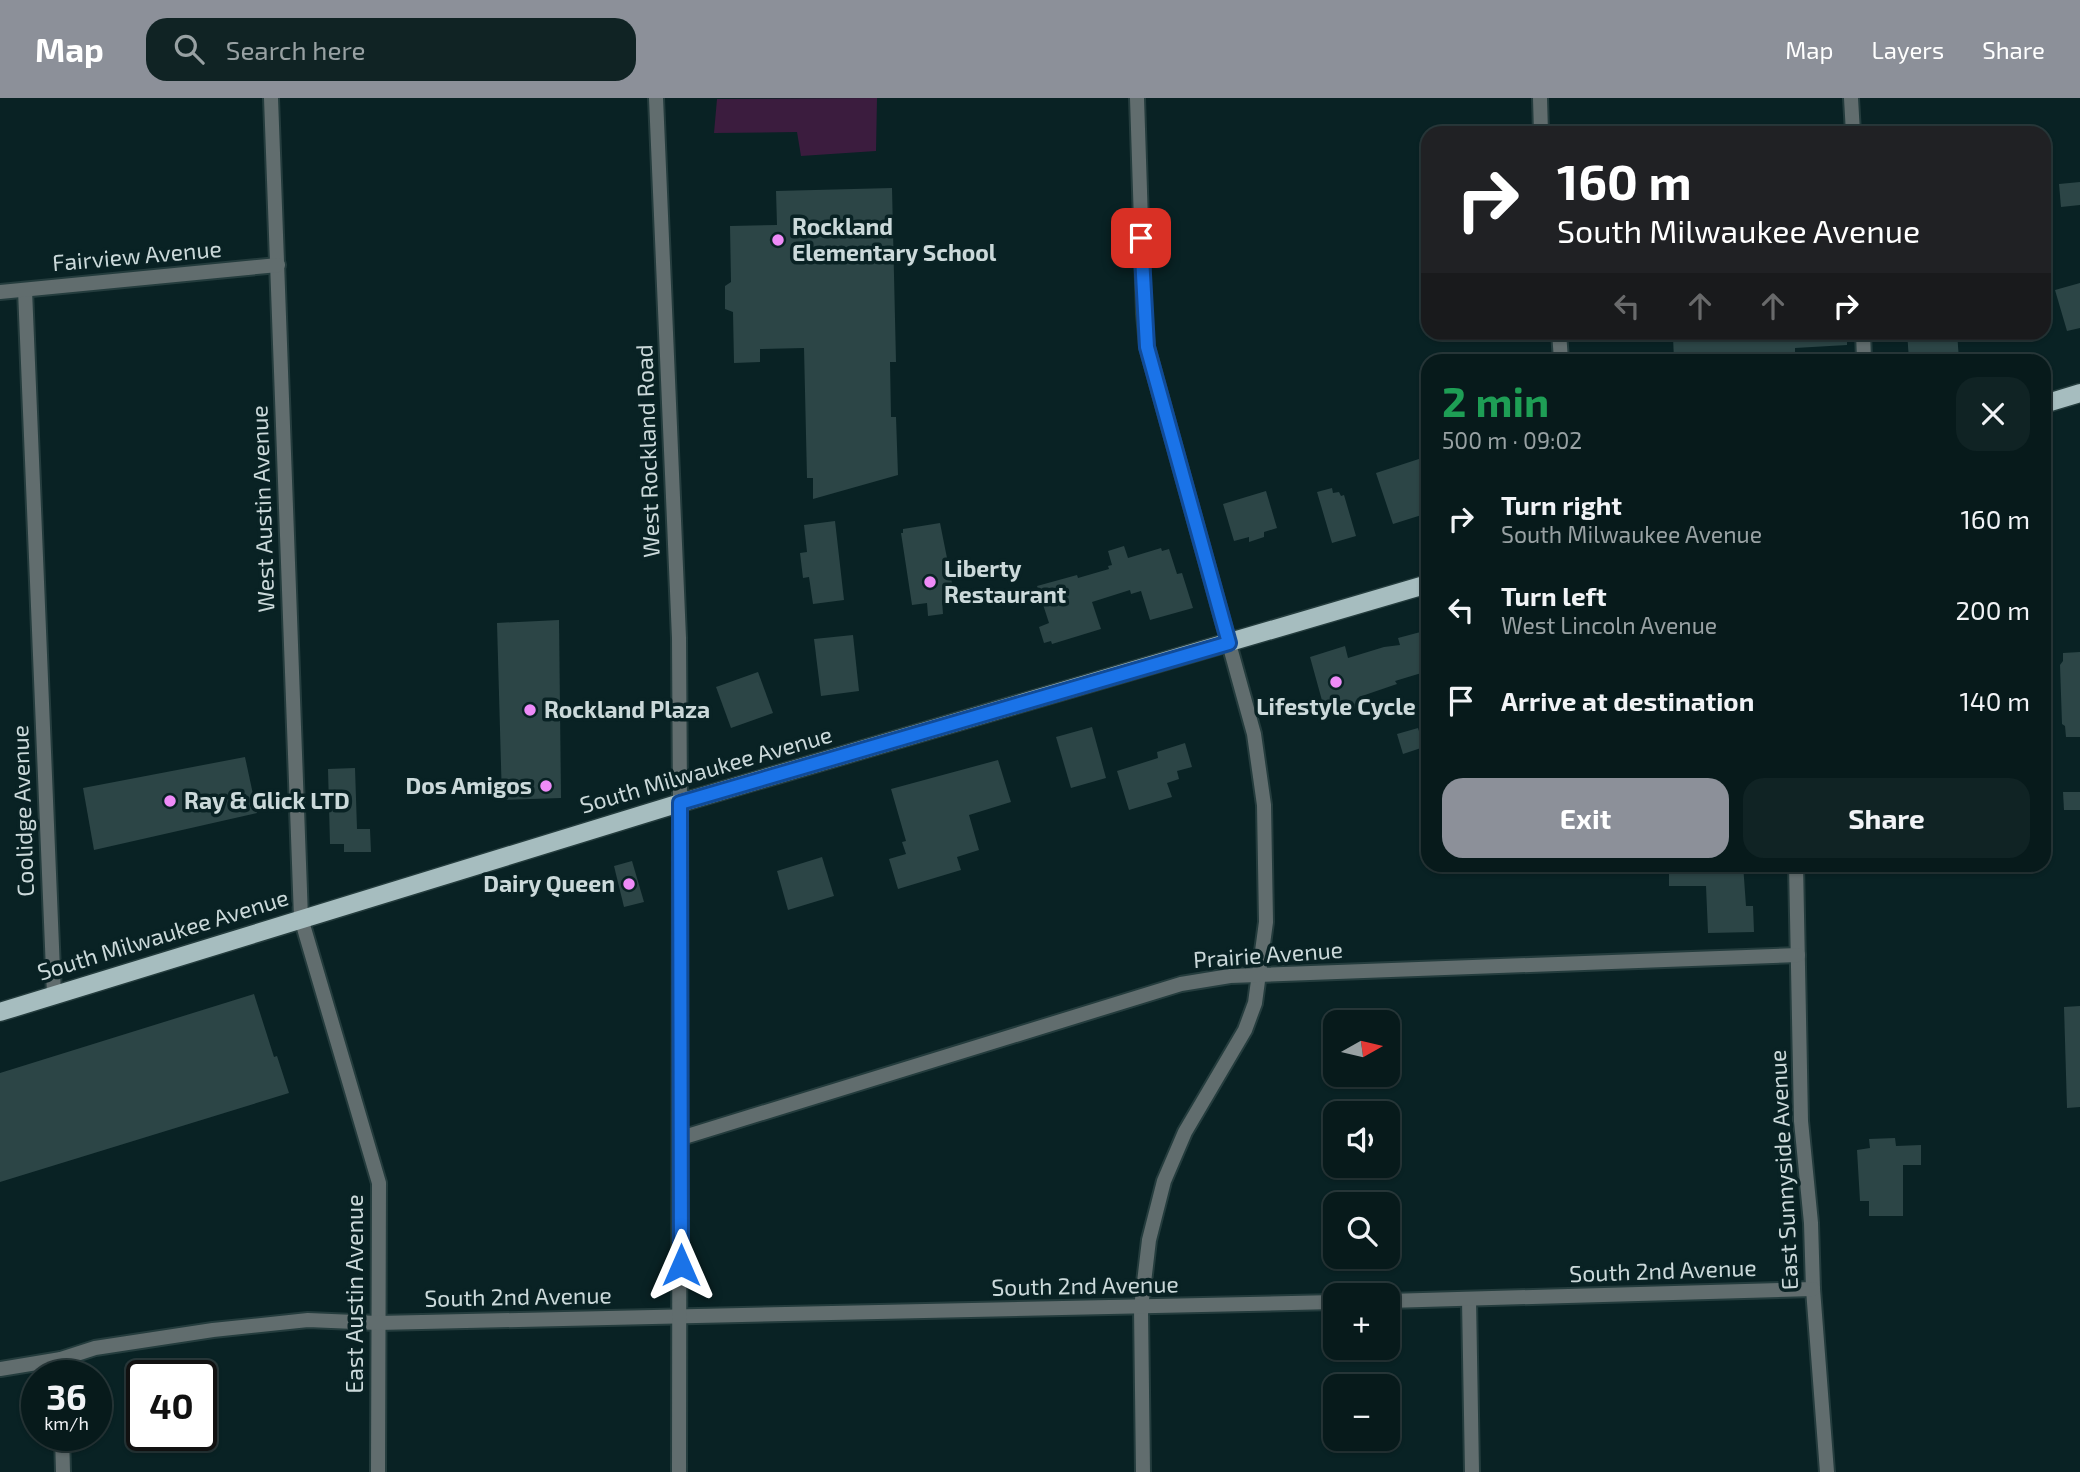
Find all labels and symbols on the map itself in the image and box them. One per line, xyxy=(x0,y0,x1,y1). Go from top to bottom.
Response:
pin xyxy=(1111,208,1171,268)
place label: Rockland Elementary School xyxy=(792,212,997,266)
marker: Rockland Elementary School xyxy=(770,232,786,248)
street label: Fairview Avenue xyxy=(51,234,223,276)
street label: West Rockland Road xyxy=(629,344,665,558)
street label: West Austin Avenue xyxy=(244,405,280,613)
place label: Liberty Restaurant xyxy=(944,554,1066,608)
marker: Liberty Restaurant xyxy=(922,574,938,590)
marker: Lifestyle Cycle xyxy=(1328,674,1344,690)
place label: Lifestyle Cycle xyxy=(1256,692,1416,720)
place label: Rockland Plaza xyxy=(544,695,710,723)
marker: Rockland Plaza xyxy=(522,702,538,718)
street label: South Milwaukee Avenue xyxy=(576,720,835,818)
street label: Coolidge Avenue xyxy=(5,725,39,897)
place label: Dos Amigos xyxy=(405,771,532,799)
marker: Dos Amigos xyxy=(538,778,554,794)
place label: Ray & Glick LTD xyxy=(184,786,350,814)
marker: Ray & Glick LTD xyxy=(162,793,178,809)
place label: Dairy Queen xyxy=(483,869,615,898)
marker: Dairy Queen xyxy=(621,876,637,892)
street label: South Milwaukee Avenue xyxy=(34,882,292,986)
street label: Prairie Avenue xyxy=(1192,935,1344,973)
north arrow xyxy=(1323,1010,1400,1087)
street label: East Sunnyside Avenue xyxy=(1763,1049,1803,1291)
street label: East Austin Avenue xyxy=(340,1194,368,1394)
position arrow xyxy=(644,1228,718,1302)
street label: South 2nd Avenue xyxy=(1569,1253,1757,1287)
street label: South 2nd Avenue xyxy=(991,1269,1179,1301)
street label: South 2nd Avenue xyxy=(424,1280,612,1312)
speed limit sign: 40 xyxy=(126,1360,217,1451)

